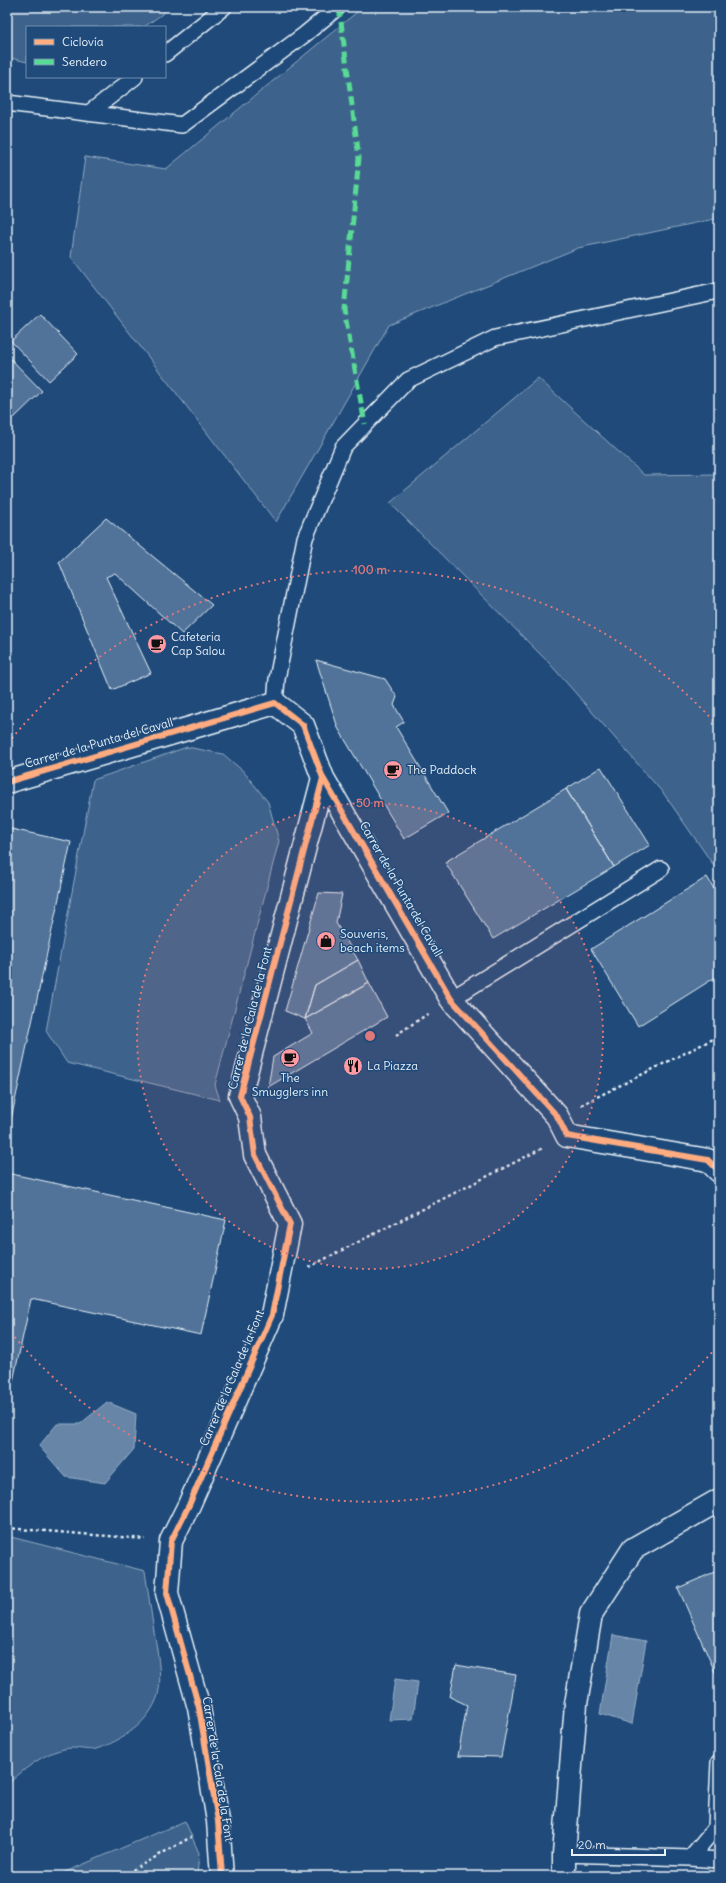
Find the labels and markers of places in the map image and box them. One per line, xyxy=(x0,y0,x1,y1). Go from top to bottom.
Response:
place label: Cafeteria Cap Salou xyxy=(171,629,225,658)
cafe icon: Cafeteria Cap Salou xyxy=(146,633,168,655)
cafe icon: The Paddock xyxy=(382,759,404,781)
place label: The Paddock xyxy=(407,762,476,777)
place label: Souveris, beach items xyxy=(340,926,405,955)
shop icon: Souveris, beach items xyxy=(315,930,337,952)
centre of rings xyxy=(363,1029,377,1043)
cafe icon: The Smugglers inn xyxy=(279,1047,301,1069)
restaurant icon: La Piazza xyxy=(342,1055,364,1077)
place label: La Piazza xyxy=(367,1058,418,1073)
place label: The Smugglers inn xyxy=(252,1070,328,1099)

